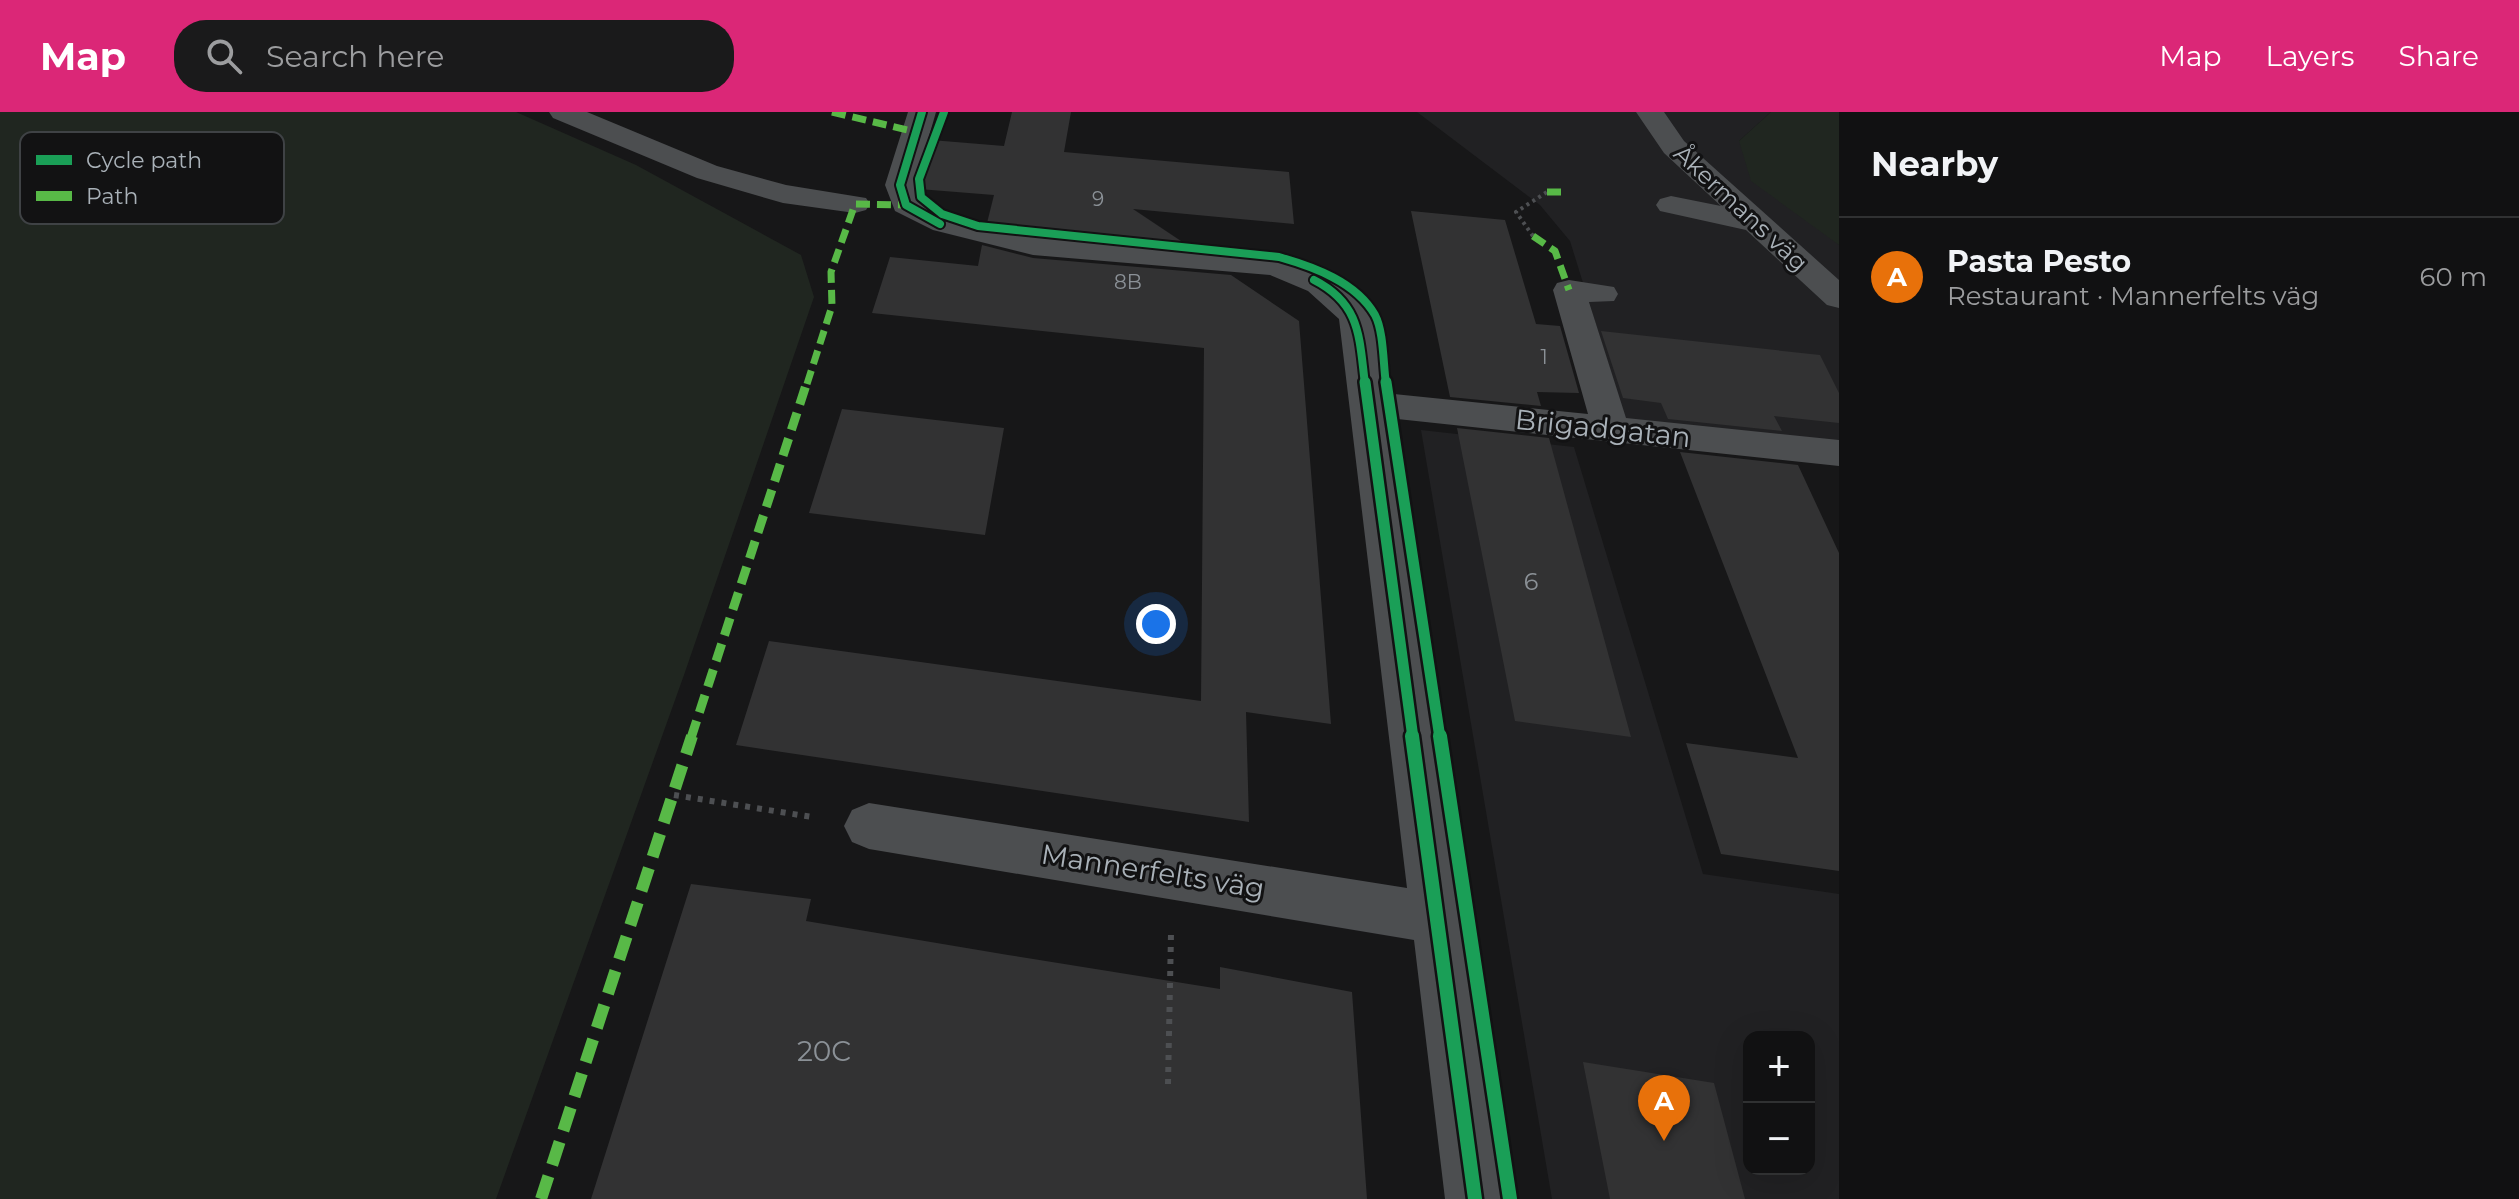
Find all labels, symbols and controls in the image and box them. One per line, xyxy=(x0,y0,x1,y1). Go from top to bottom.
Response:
search box xyxy=(174,20,734,92)
text: Map xyxy=(40,33,126,80)
icon: search xyxy=(202,34,246,78)
text: Search here xyxy=(266,38,444,75)
text: Map xyxy=(2159,39,2222,73)
text: Layers xyxy=(2266,39,2355,73)
text: Share xyxy=(2399,39,2479,73)
legend xyxy=(20,132,284,224)
street label: Åkermans väg xyxy=(1668,139,1814,277)
text: Nearby xyxy=(1871,143,1998,185)
text: Cycle path xyxy=(86,147,202,174)
text: Path xyxy=(86,183,138,210)
house number: 9 xyxy=(1092,187,1104,211)
text: Pasta Pesto xyxy=(1947,243,2131,280)
text: A xyxy=(1887,261,1907,293)
text: 60 m xyxy=(2420,261,2487,293)
house number: 8B xyxy=(1114,270,1142,294)
text: Restaurant · Mannerfelts väg xyxy=(1947,280,2319,312)
house number: 1 xyxy=(1540,345,1548,369)
street label: Brigadgatan xyxy=(1514,402,1692,454)
house number: 6 xyxy=(1524,567,1538,596)
your location xyxy=(1136,604,1176,644)
street label: Mannerfelts väg xyxy=(1039,837,1267,905)
map controls xyxy=(1743,1031,1815,1175)
button: + xyxy=(1743,1031,1815,1103)
house number: 20C xyxy=(797,1034,851,1068)
pin: A xyxy=(1638,1075,1690,1141)
button: − xyxy=(1743,1103,1815,1175)

